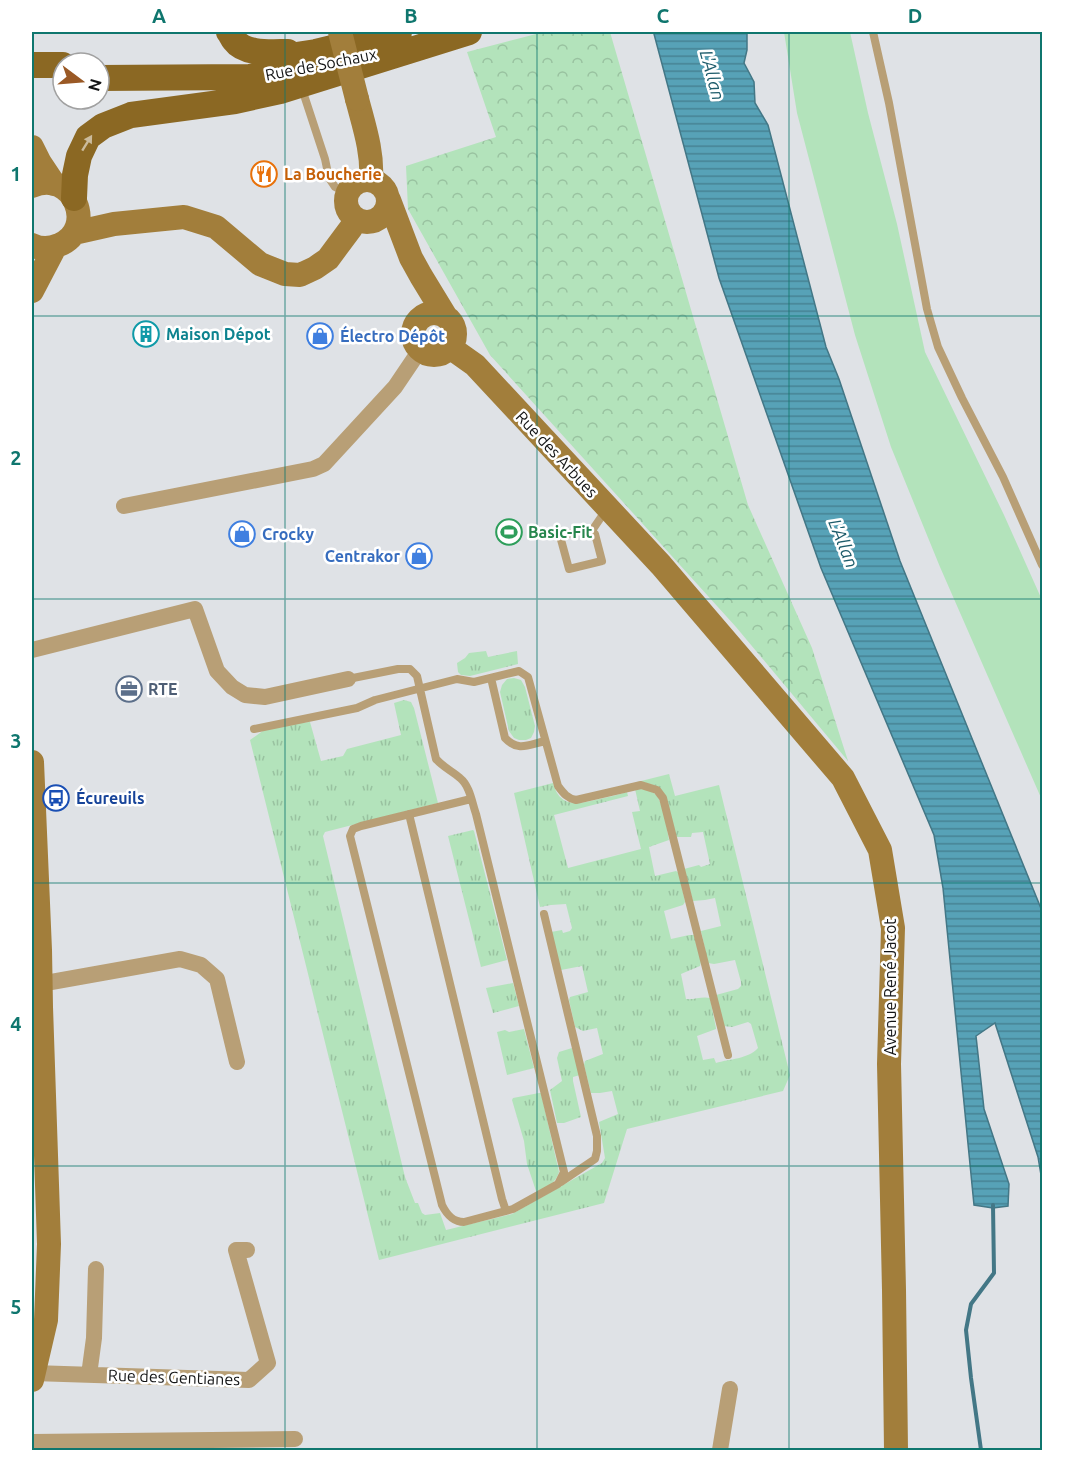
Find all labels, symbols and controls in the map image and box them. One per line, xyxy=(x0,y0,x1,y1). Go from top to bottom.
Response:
text: A xyxy=(152,4,166,27)
text: B xyxy=(404,4,418,27)
text: C xyxy=(657,4,670,27)
text: D xyxy=(908,4,922,27)
street label: Rue de Sochaux xyxy=(264,44,378,84)
water label: L'Allan xyxy=(697,48,729,102)
north arrow xyxy=(51,51,111,111)
text: N xyxy=(85,77,106,93)
one-way arrow xyxy=(81,134,92,151)
restaurant icon: La Boucherie xyxy=(249,159,279,189)
text: 1 xyxy=(10,162,22,185)
place label: La Boucherie xyxy=(284,165,382,183)
building icon: Maison Dépot xyxy=(131,319,161,349)
shop icon: Électro Dépôt xyxy=(305,321,335,351)
place label: Maison Dépot xyxy=(166,325,271,343)
place label: Électro Dépôt xyxy=(340,325,445,345)
street label: Rue des Arbues xyxy=(513,407,602,501)
text: 2 xyxy=(10,446,22,469)
water label: L'Allan xyxy=(825,516,863,570)
sports icon: Basic-Fit xyxy=(494,517,524,547)
shop icon: Crocky xyxy=(227,519,257,549)
place label: Basic-Fit xyxy=(528,523,593,541)
place label: Crocky xyxy=(262,525,314,543)
shop icon: Centrakor xyxy=(404,541,434,571)
place label: Centrakor xyxy=(325,547,400,565)
office icon: RTE xyxy=(114,674,144,704)
place label: RTE xyxy=(148,680,178,698)
text: 3 xyxy=(10,729,22,752)
bus stop icon: Écureuils xyxy=(41,783,71,813)
place label: Écureuils xyxy=(76,787,144,807)
street label: Avenue René Jacot xyxy=(881,918,899,1056)
text: 4 xyxy=(10,1012,22,1035)
text: 5 xyxy=(10,1295,22,1318)
street label: Rue des Gentianes xyxy=(108,1366,240,1388)

